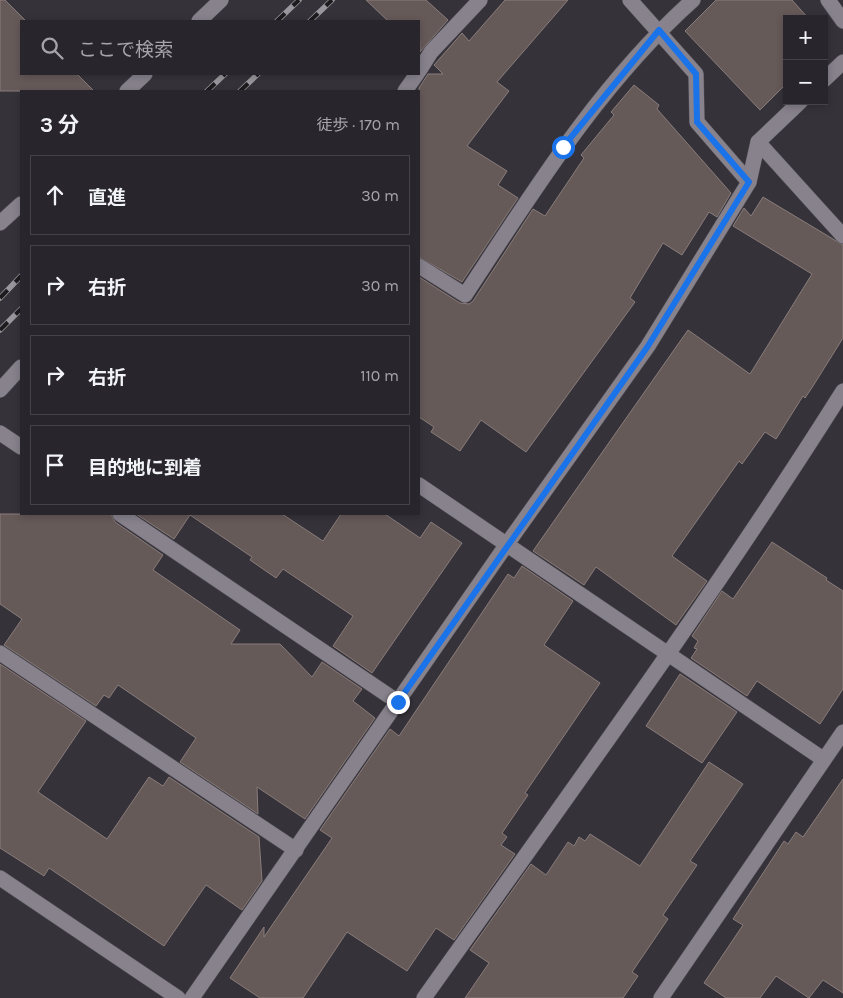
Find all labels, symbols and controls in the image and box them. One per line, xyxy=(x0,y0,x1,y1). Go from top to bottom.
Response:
map controls xyxy=(783,15,828,105)
button: + xyxy=(783,15,828,60)
search box xyxy=(20,20,420,75)
icon: search xyxy=(38,34,66,62)
text: ここで検索 xyxy=(78,39,173,61)
button: − xyxy=(783,60,828,105)
text: 3 分 xyxy=(40,113,79,137)
text: 徒歩 · 170 m xyxy=(316,115,400,134)
route start xyxy=(552,136,575,159)
icon: ahead xyxy=(41,181,69,209)
text: 30 m xyxy=(361,186,399,205)
text: 直進 xyxy=(88,187,126,209)
icon: right xyxy=(41,271,69,299)
text: 30 m xyxy=(361,276,399,295)
text: 右折 xyxy=(88,277,126,299)
icon: right xyxy=(41,361,69,389)
text: 110 m xyxy=(360,366,399,385)
text: 右折 xyxy=(88,367,126,389)
icon: arrive xyxy=(41,451,69,479)
text: 目的地に到着 xyxy=(88,457,202,479)
route end xyxy=(387,691,410,714)

